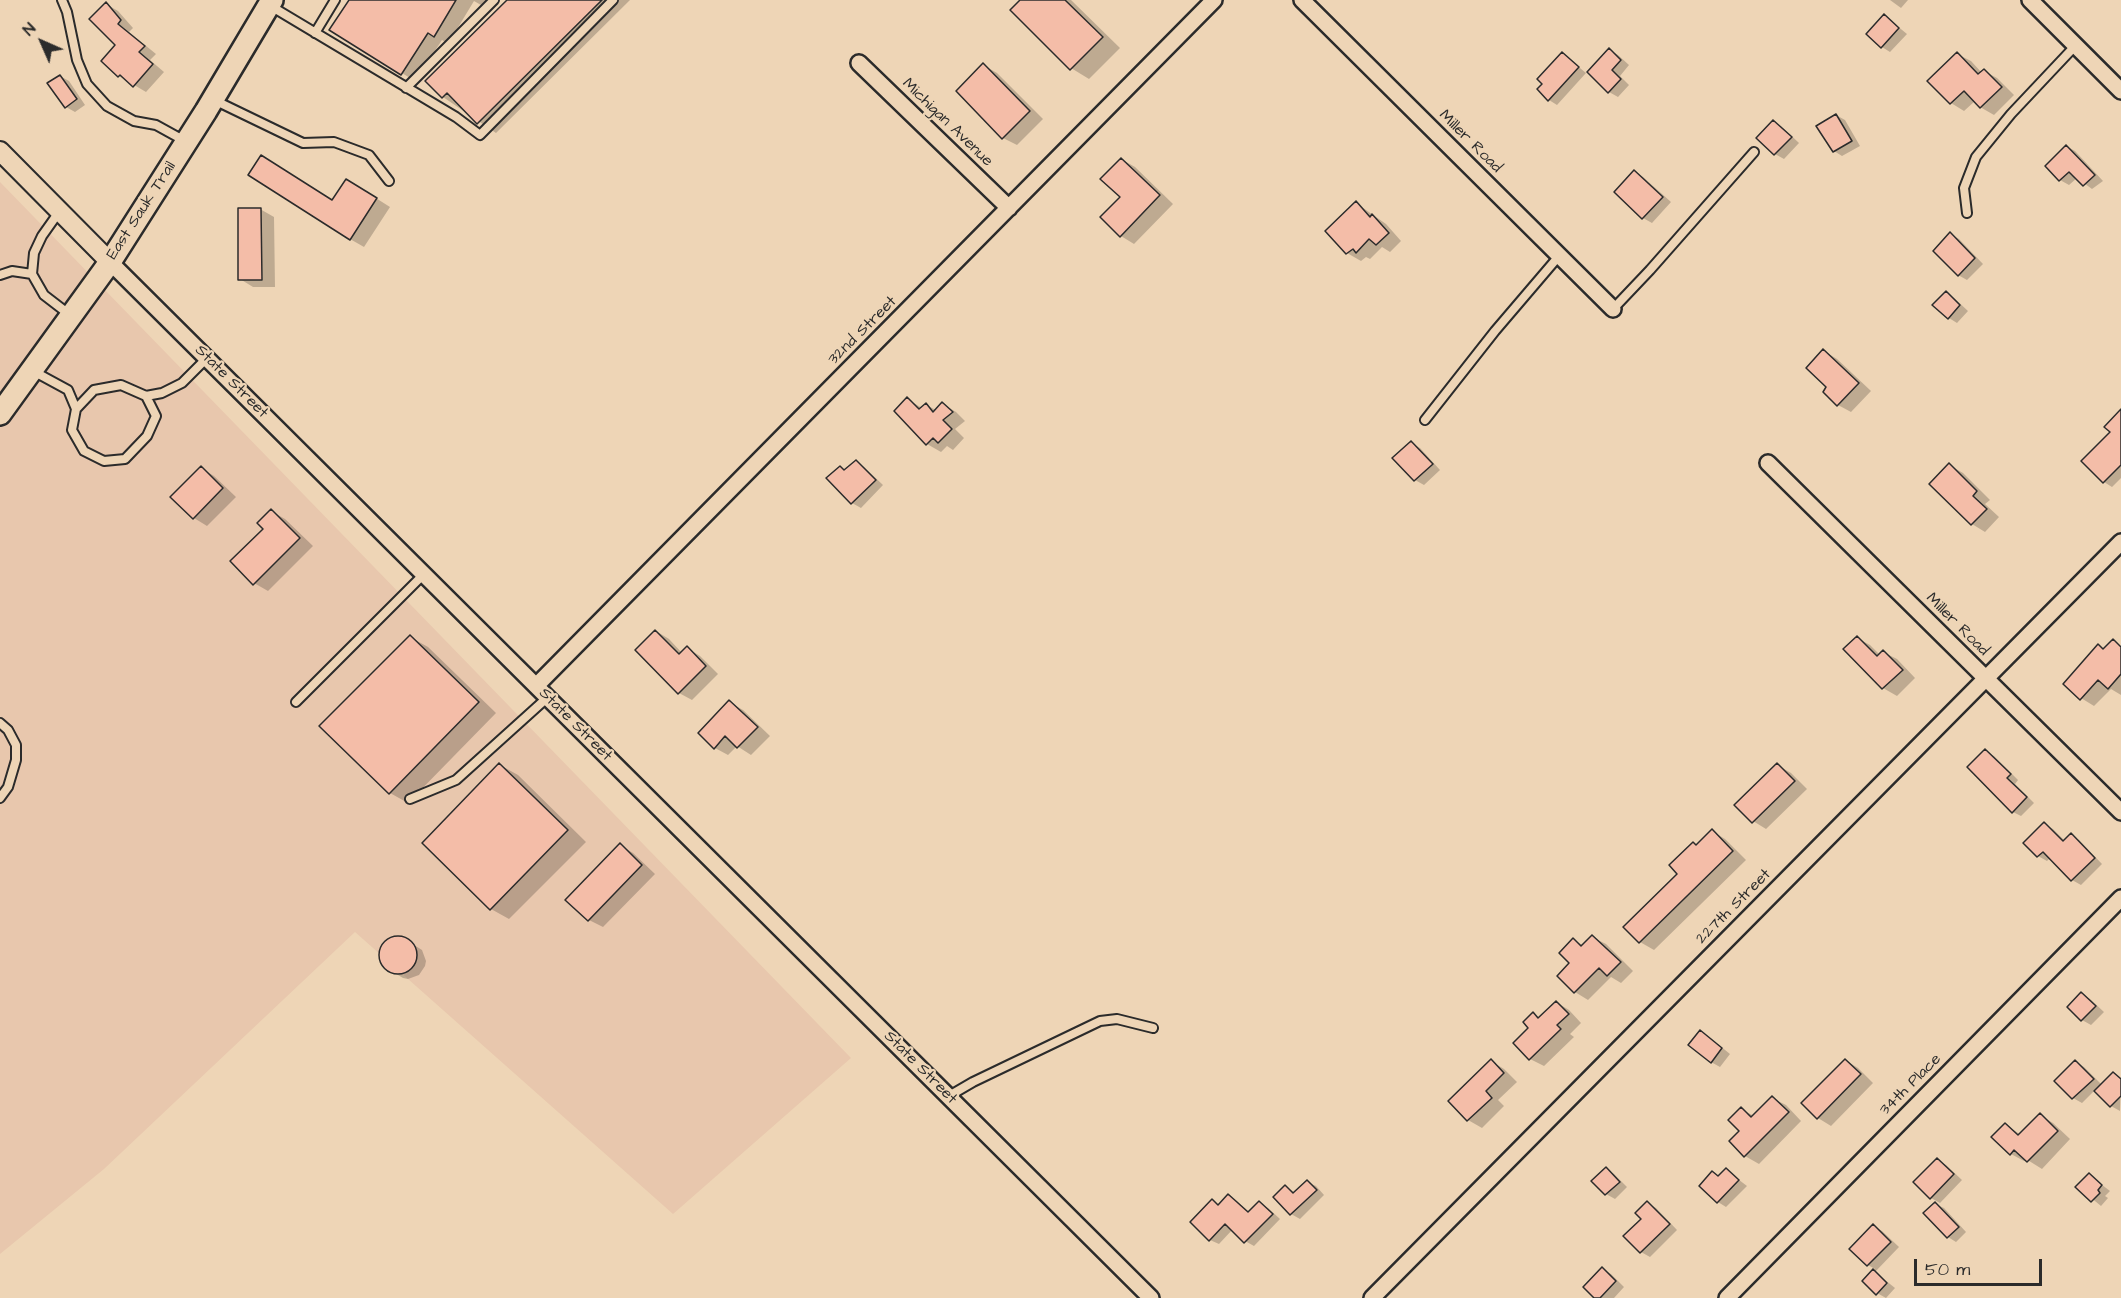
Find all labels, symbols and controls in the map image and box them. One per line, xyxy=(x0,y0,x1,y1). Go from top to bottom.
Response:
north arrow xyxy=(12,12,72,72)
text: N xyxy=(18,18,41,41)
street label: Michigan Avenue xyxy=(898,75,996,171)
street label: Miller Road xyxy=(1434,106,1506,178)
street label: East Sauk Trail xyxy=(103,158,181,264)
street label: 32nd Street xyxy=(825,293,901,369)
street label: State Street xyxy=(190,341,272,423)
street label: Miller Road xyxy=(1921,589,1993,661)
street label: State Street xyxy=(534,684,616,766)
street label: 227th Street xyxy=(1692,865,1776,949)
street label: State Street xyxy=(879,1027,961,1109)
street label: 34th Place xyxy=(1876,1050,1946,1120)
scale bar xyxy=(1917,1247,2044,1285)
text: 50 m xyxy=(1925,1257,1970,1282)

